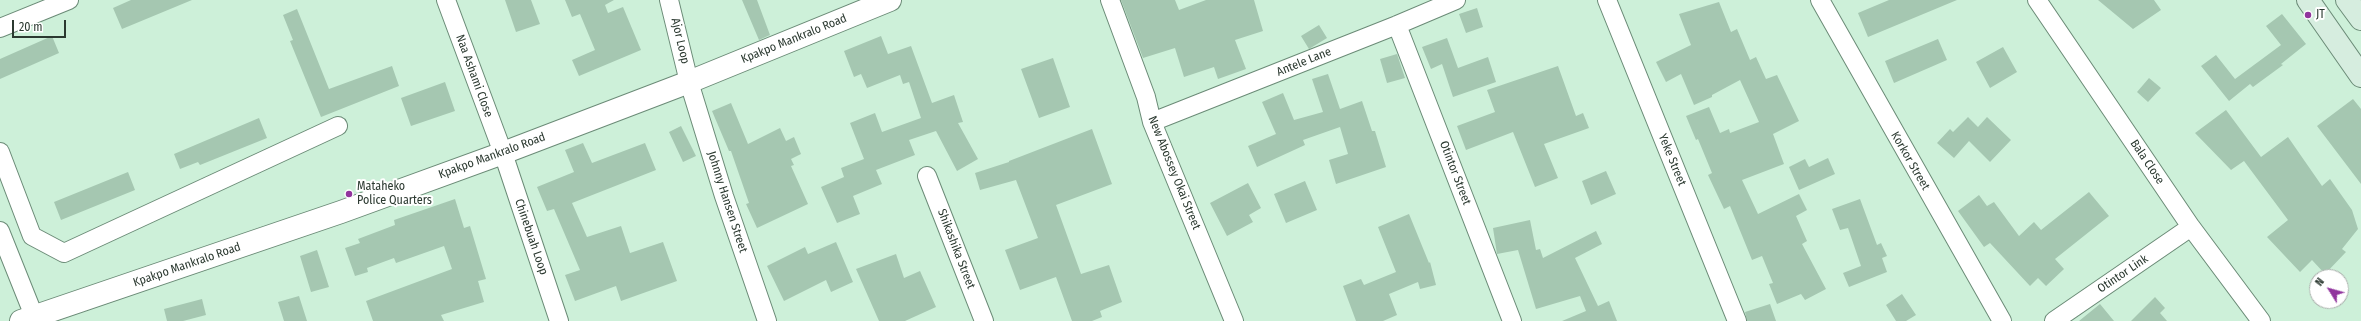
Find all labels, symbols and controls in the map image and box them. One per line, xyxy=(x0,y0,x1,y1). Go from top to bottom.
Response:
place label: JT xyxy=(2316,8,2325,22)
marker: JT xyxy=(2303,10,2313,20)
street label: Kpakpo Mankralo Road xyxy=(739,11,849,67)
scale bar xyxy=(14,12,68,38)
street label: Ajor Loop xyxy=(668,17,692,65)
text: 20 m xyxy=(19,20,43,34)
street label: Naa Ashami Close xyxy=(452,33,496,119)
street label: Antele Lane xyxy=(1275,45,1333,79)
street label: New Abossey Okai Street xyxy=(1145,114,1203,232)
street label: Korkor Street xyxy=(1888,129,1932,193)
street label: Kpakpo Mankralo Road xyxy=(437,130,547,182)
street label: Yeke Street xyxy=(1655,132,1689,188)
street label: Bala Close xyxy=(2127,137,2167,187)
street label: Otintor Street xyxy=(1436,139,1474,207)
street label: Johnny Hansen Street xyxy=(704,149,750,255)
place label: Mataheko Police Quarters xyxy=(357,180,432,208)
marker: Mataheko Police Quarters xyxy=(344,189,354,199)
street label: Chinebuah Loop xyxy=(511,197,551,277)
street label: Shikashika Street xyxy=(934,207,978,291)
street label: Kpakpo Mankralo Road xyxy=(131,240,243,290)
street label: Otintor Link xyxy=(2095,252,2151,296)
north arrow xyxy=(2309,269,2349,309)
text: N xyxy=(2313,276,2327,289)

